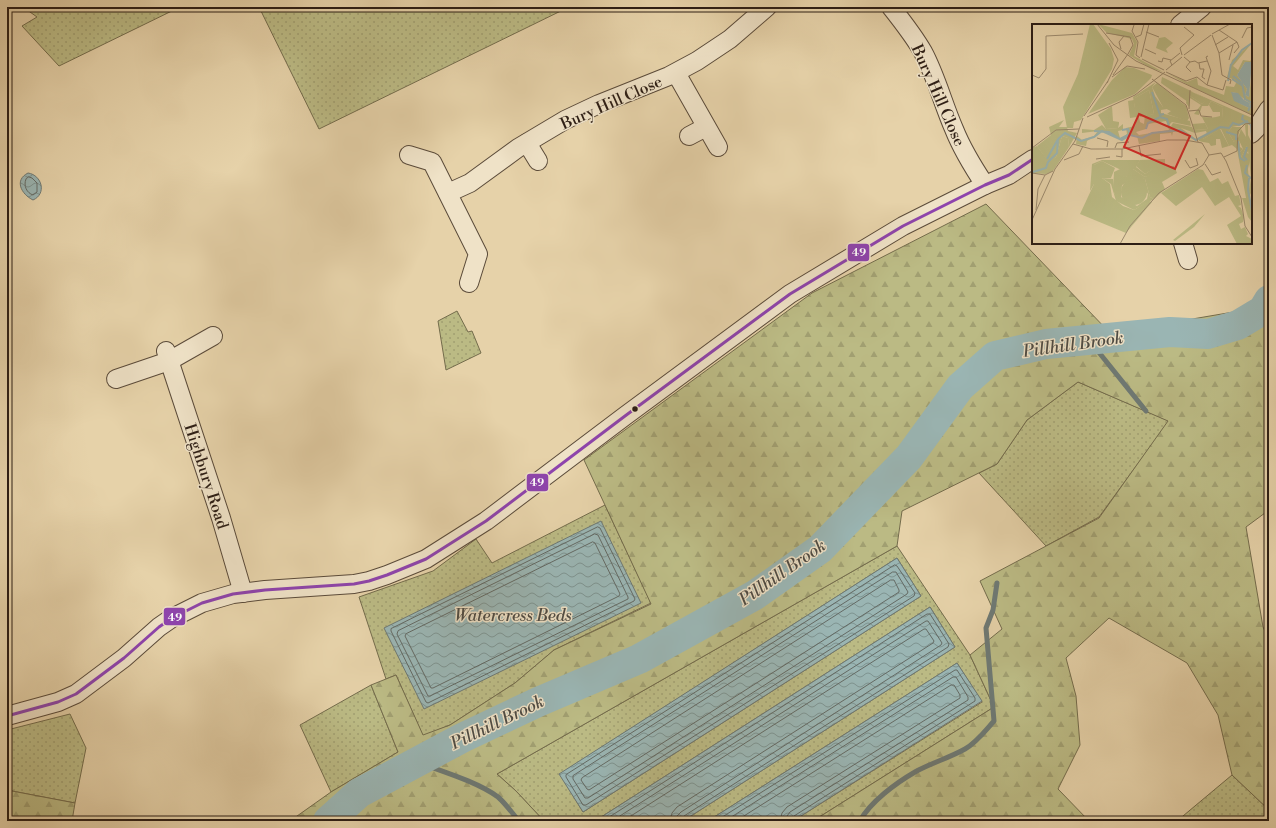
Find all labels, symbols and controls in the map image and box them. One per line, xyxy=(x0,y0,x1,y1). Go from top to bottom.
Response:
inset map xyxy=(1032,24,1252,244)
street label: Bury Hill Close xyxy=(906,40,970,150)
street label: Bury Hill Close xyxy=(556,71,666,135)
line badge: 49 xyxy=(847,243,870,262)
text: 49 xyxy=(852,246,866,260)
water label: Pillhill Brook xyxy=(1020,327,1125,363)
unlabelled marker xyxy=(630,404,640,414)
street label: Highbury Road xyxy=(180,421,233,532)
line badge: 49 xyxy=(526,473,549,492)
text: 49 xyxy=(530,476,544,490)
water label: Pillhill Brook xyxy=(734,535,831,611)
water label: Watercress Beds xyxy=(454,605,572,627)
line badge: 49 xyxy=(163,607,186,626)
text: 49 xyxy=(168,611,182,625)
water label: Pillhill Brook xyxy=(446,691,548,755)

